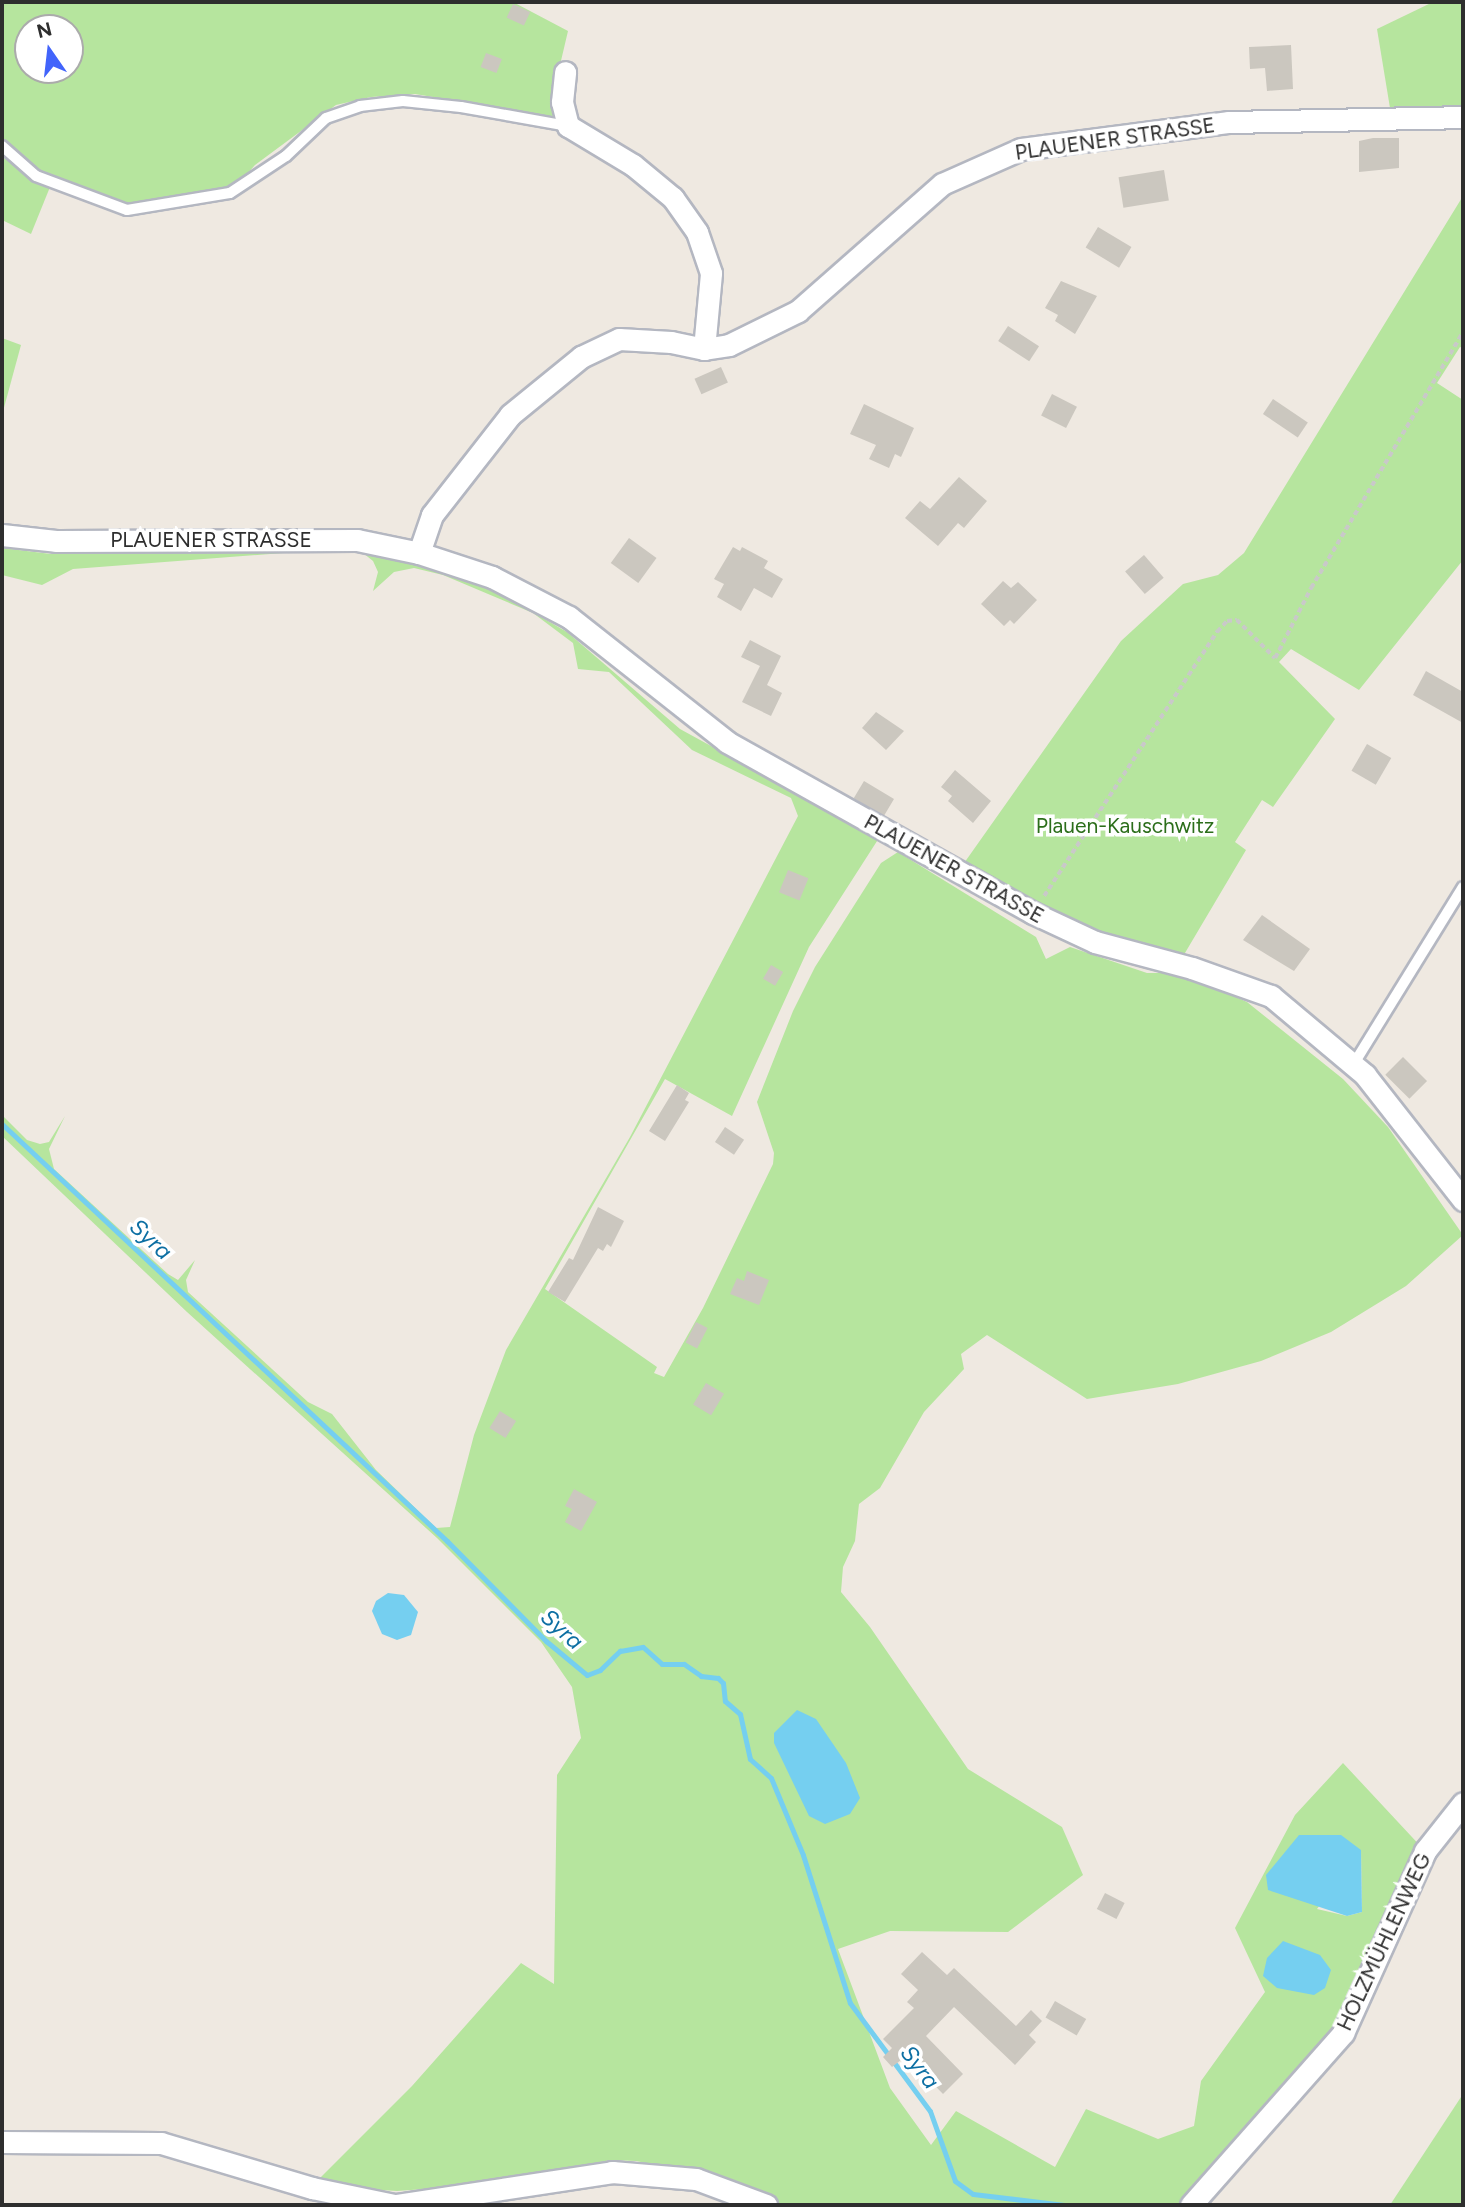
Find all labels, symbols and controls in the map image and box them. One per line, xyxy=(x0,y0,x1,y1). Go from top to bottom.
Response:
north arrow xyxy=(14,14,84,84)
text: N xyxy=(34,17,54,43)
street label: PLAUENER STRASSE xyxy=(1013,112,1217,166)
street label: PLAUENER STRASSE xyxy=(110,527,312,553)
street label: PLAUENER STRASSE xyxy=(860,809,1048,929)
park label: Plauen-Kauschwitz xyxy=(1036,813,1214,839)
water label: Syra xyxy=(124,1213,178,1265)
water label: Syra xyxy=(535,1603,589,1655)
street label: HOLZMÜHLENWEG xyxy=(1332,1849,1436,2035)
water label: Syra xyxy=(895,2040,945,2094)

